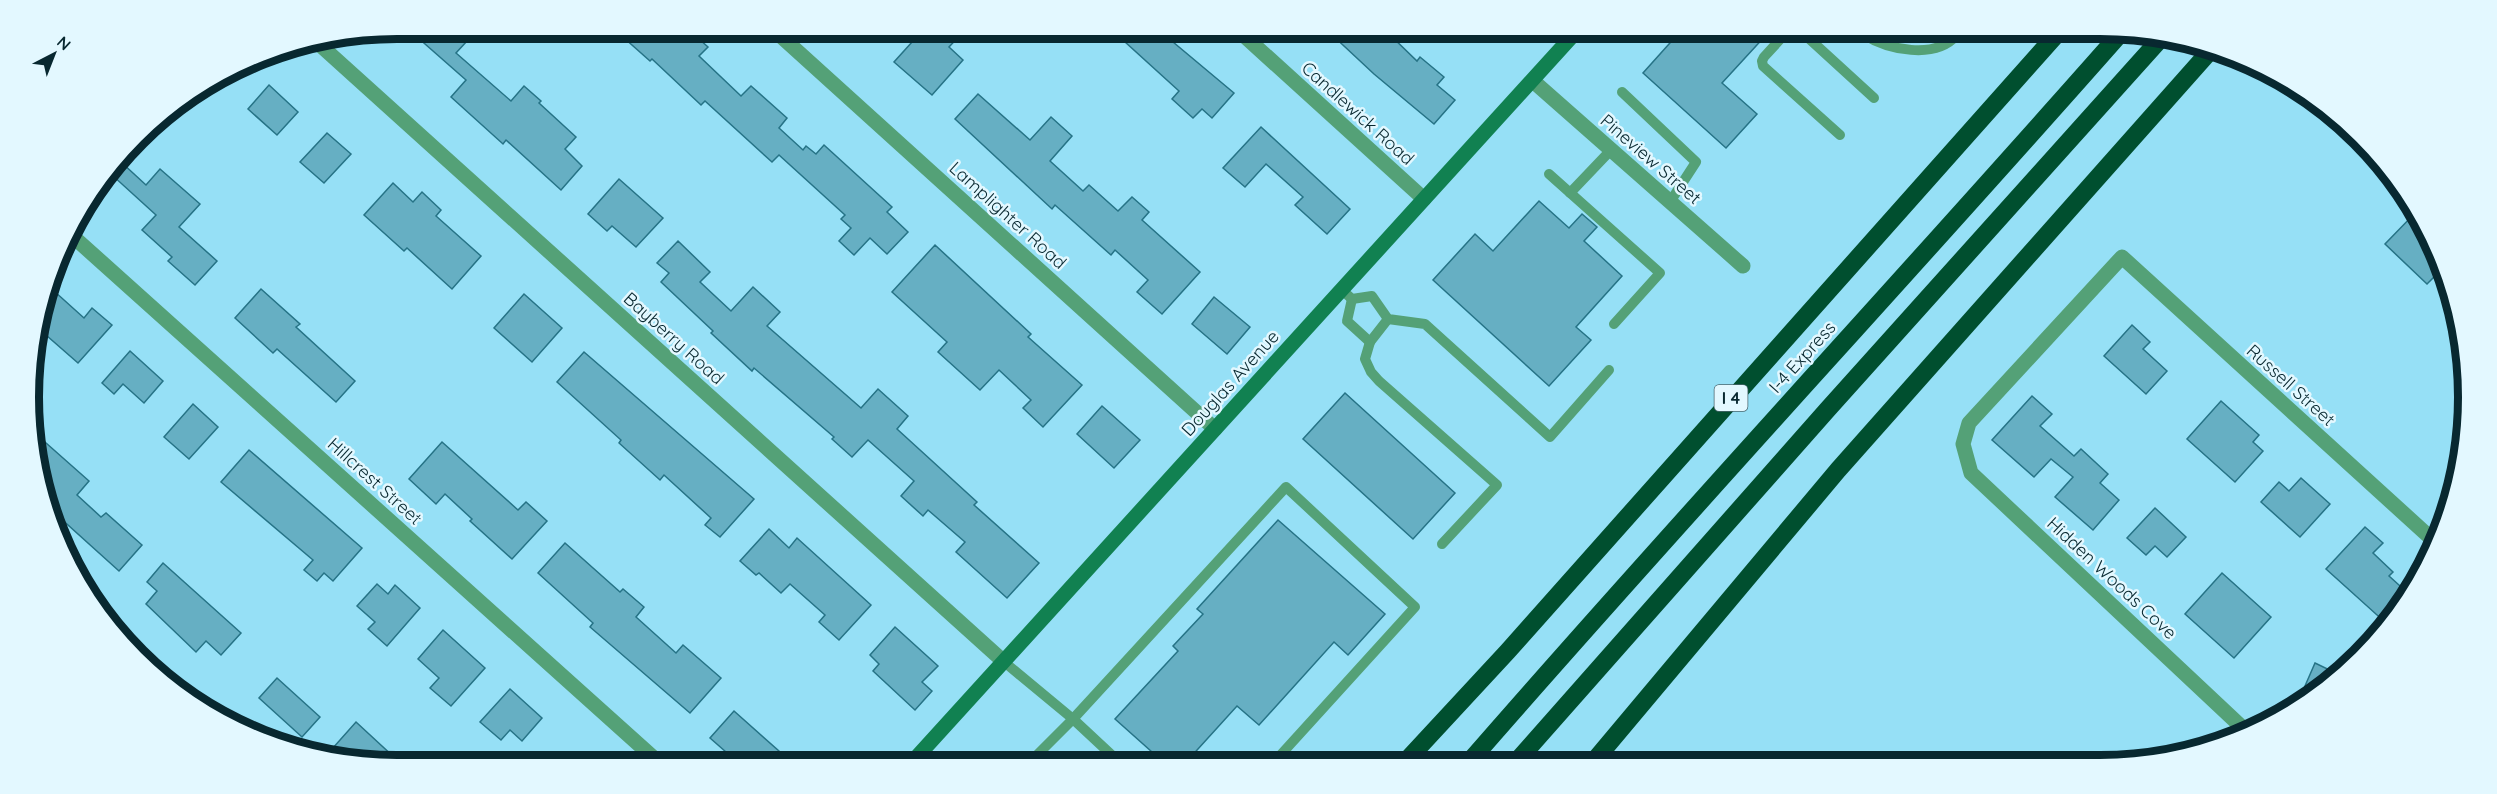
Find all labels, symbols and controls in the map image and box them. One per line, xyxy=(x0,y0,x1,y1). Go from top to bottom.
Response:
north arrow xyxy=(24,24,84,84)
text: N xyxy=(53,31,75,54)
street label: Candlewick Road xyxy=(1297,56,1419,170)
street label: Pineview Street xyxy=(1596,109,1706,209)
street label: Lamplighter Road xyxy=(945,156,1071,274)
street label: Bayberry Road xyxy=(619,287,729,389)
street label: I-4 Express xyxy=(1764,316,1840,398)
street label: Douglas Avenue xyxy=(1176,325,1284,441)
street label: Russell Street xyxy=(2242,339,2340,431)
road number: I 4 xyxy=(1714,385,1748,411)
street label: Hillcrest Street xyxy=(323,432,427,530)
street label: Hidden Woods Cove xyxy=(2042,512,2182,644)

